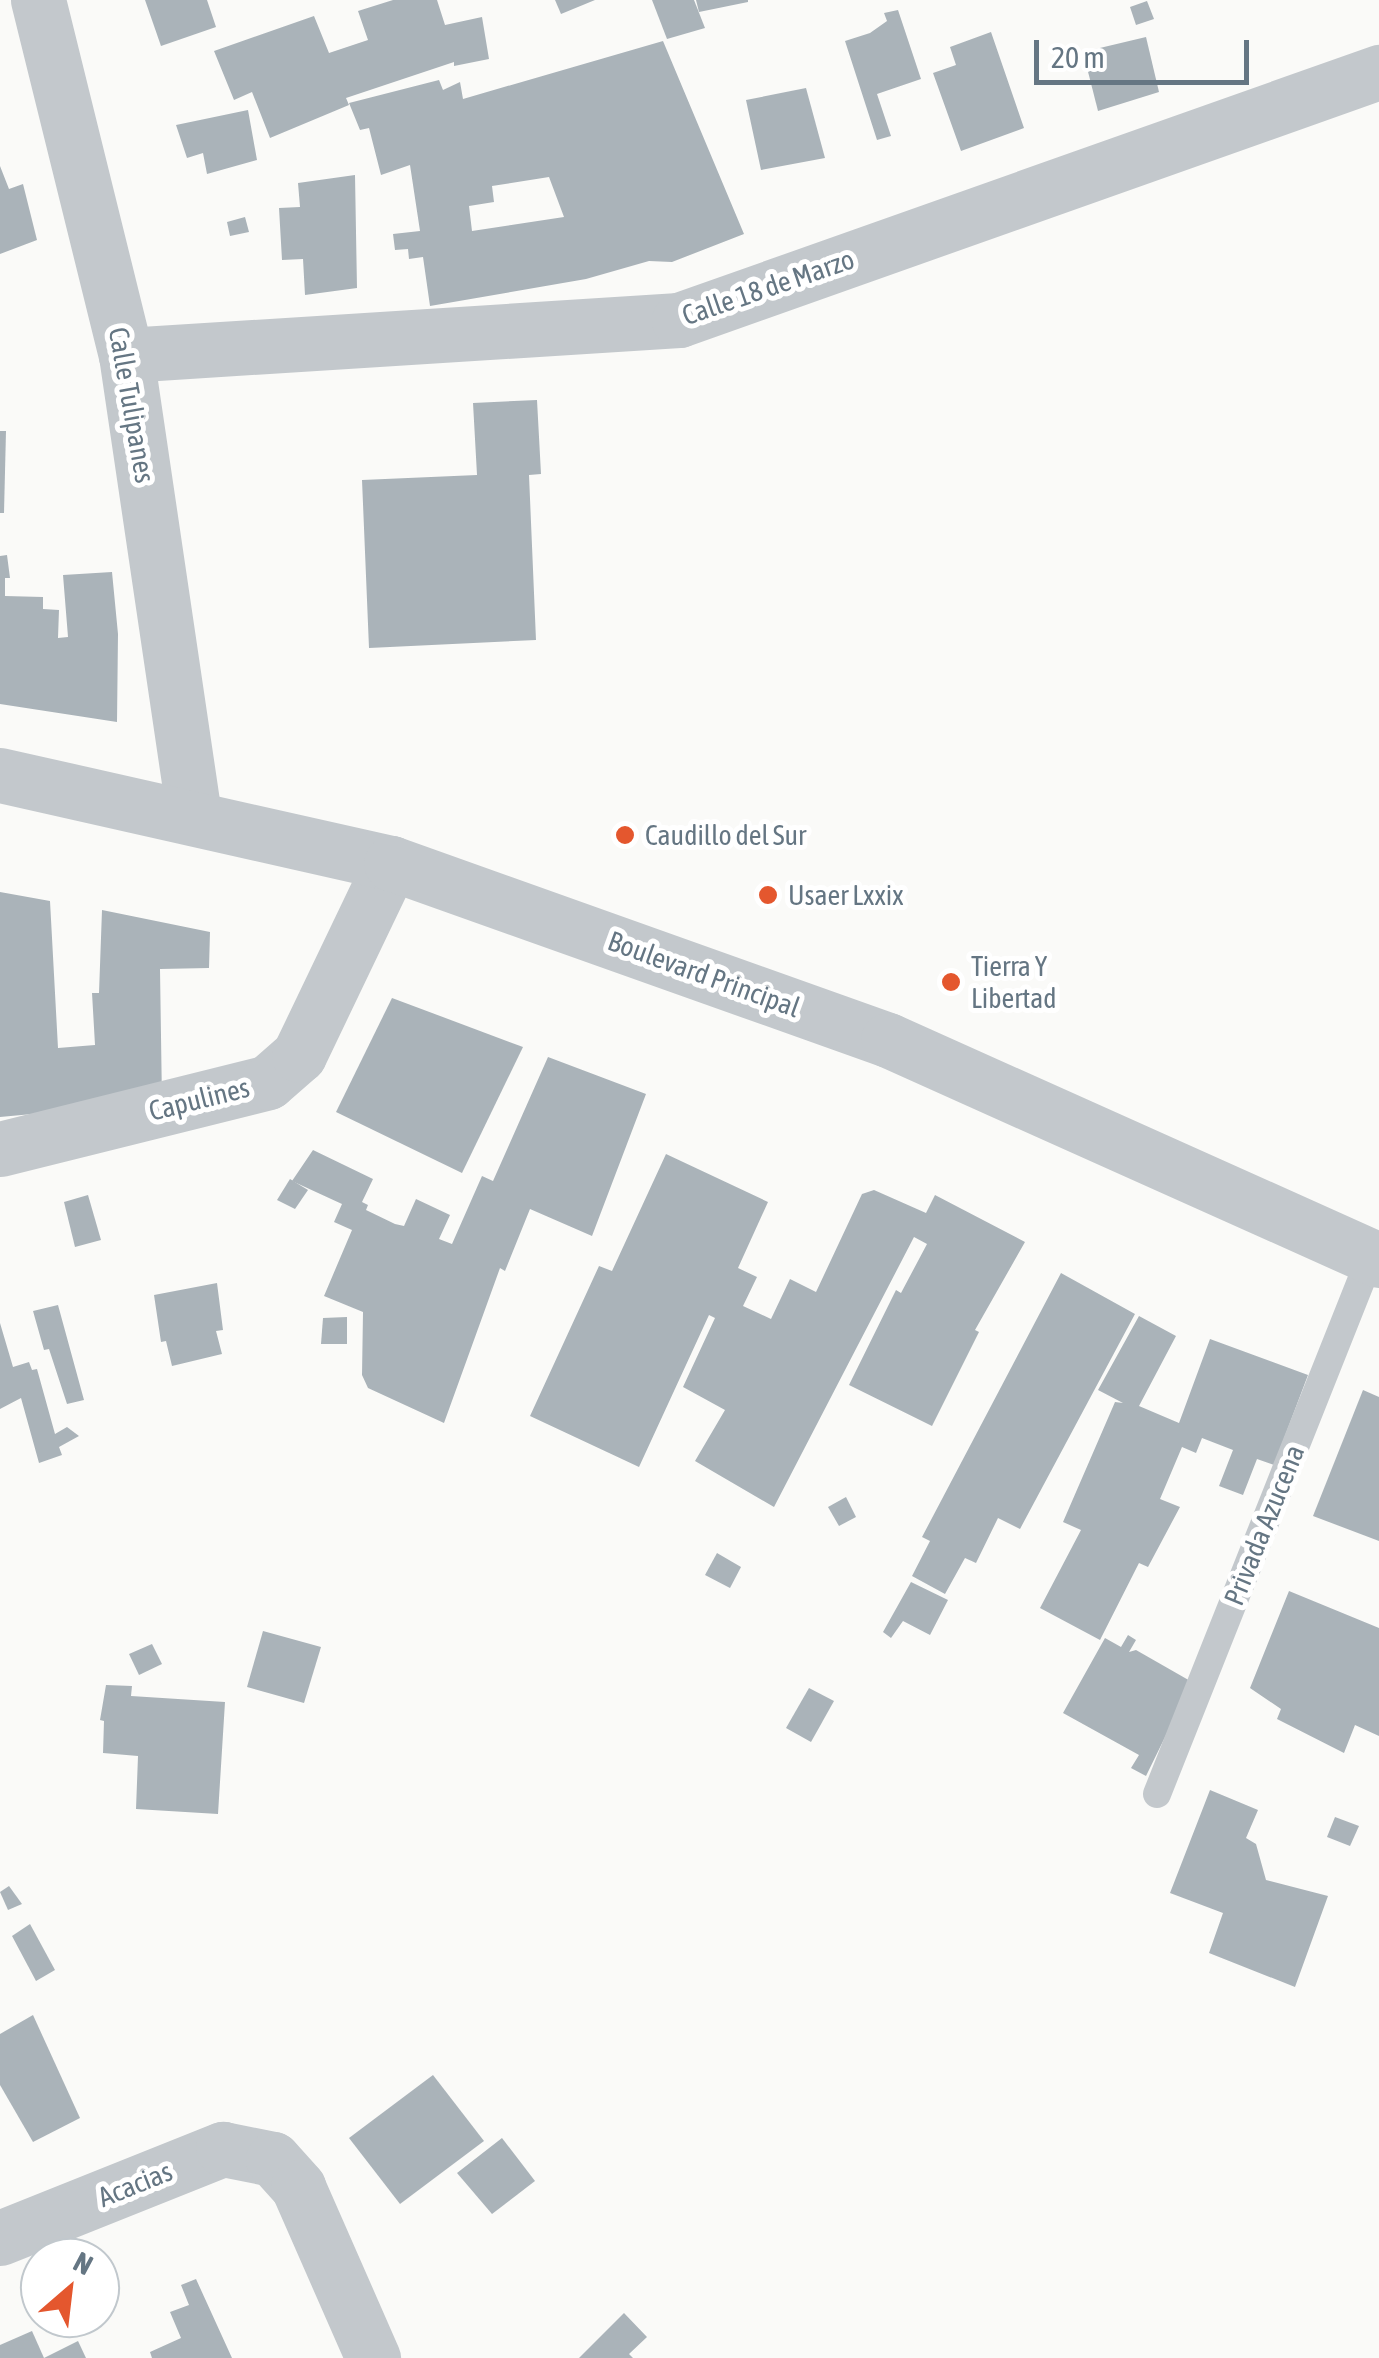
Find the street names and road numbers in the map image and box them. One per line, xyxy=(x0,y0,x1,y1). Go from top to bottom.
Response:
street label: Calle 18 de Marzo xyxy=(678,242,858,332)
street label: Calle Tulipanes xyxy=(102,325,162,485)
street label: Boulevard Principal xyxy=(603,924,805,1024)
street label: Capulines xyxy=(145,1070,253,1128)
street label: Privada Azucena xyxy=(1217,1440,1311,1610)
street label: Acacias xyxy=(93,2154,177,2214)

